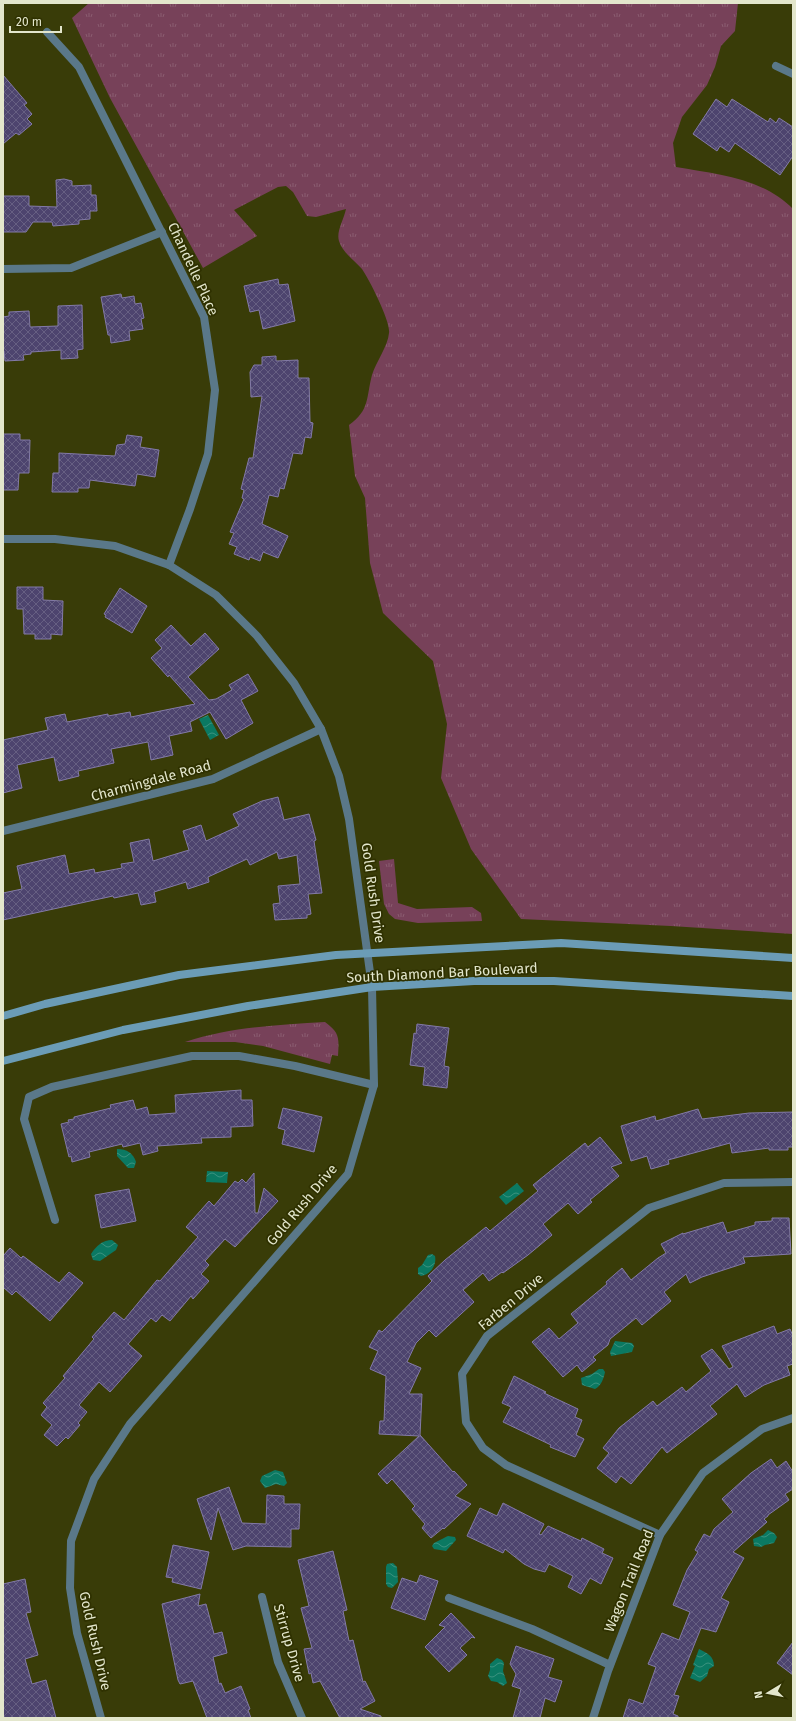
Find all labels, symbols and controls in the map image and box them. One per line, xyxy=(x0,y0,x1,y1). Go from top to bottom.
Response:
scale bar xyxy=(10,8,61,34)
text: 20 m xyxy=(16,15,42,29)
street label: Chandelle Place xyxy=(164,220,222,318)
street label: Charmingdale Road xyxy=(89,757,213,805)
street label: Gold Rush Drive xyxy=(358,842,388,944)
street label: South Diamond Bar Boulevard xyxy=(346,960,538,986)
street label: Gold Rush Drive xyxy=(263,1161,341,1249)
street label: Farben Drive xyxy=(475,1270,547,1334)
street label: Wagon Trail Road xyxy=(601,1527,657,1635)
street label: Gold Rush Drive xyxy=(75,1590,115,1692)
street label: Stirrup Drive xyxy=(270,1602,308,1684)
north arrow xyxy=(748,1673,788,1713)
text: N xyxy=(752,1690,766,1699)

